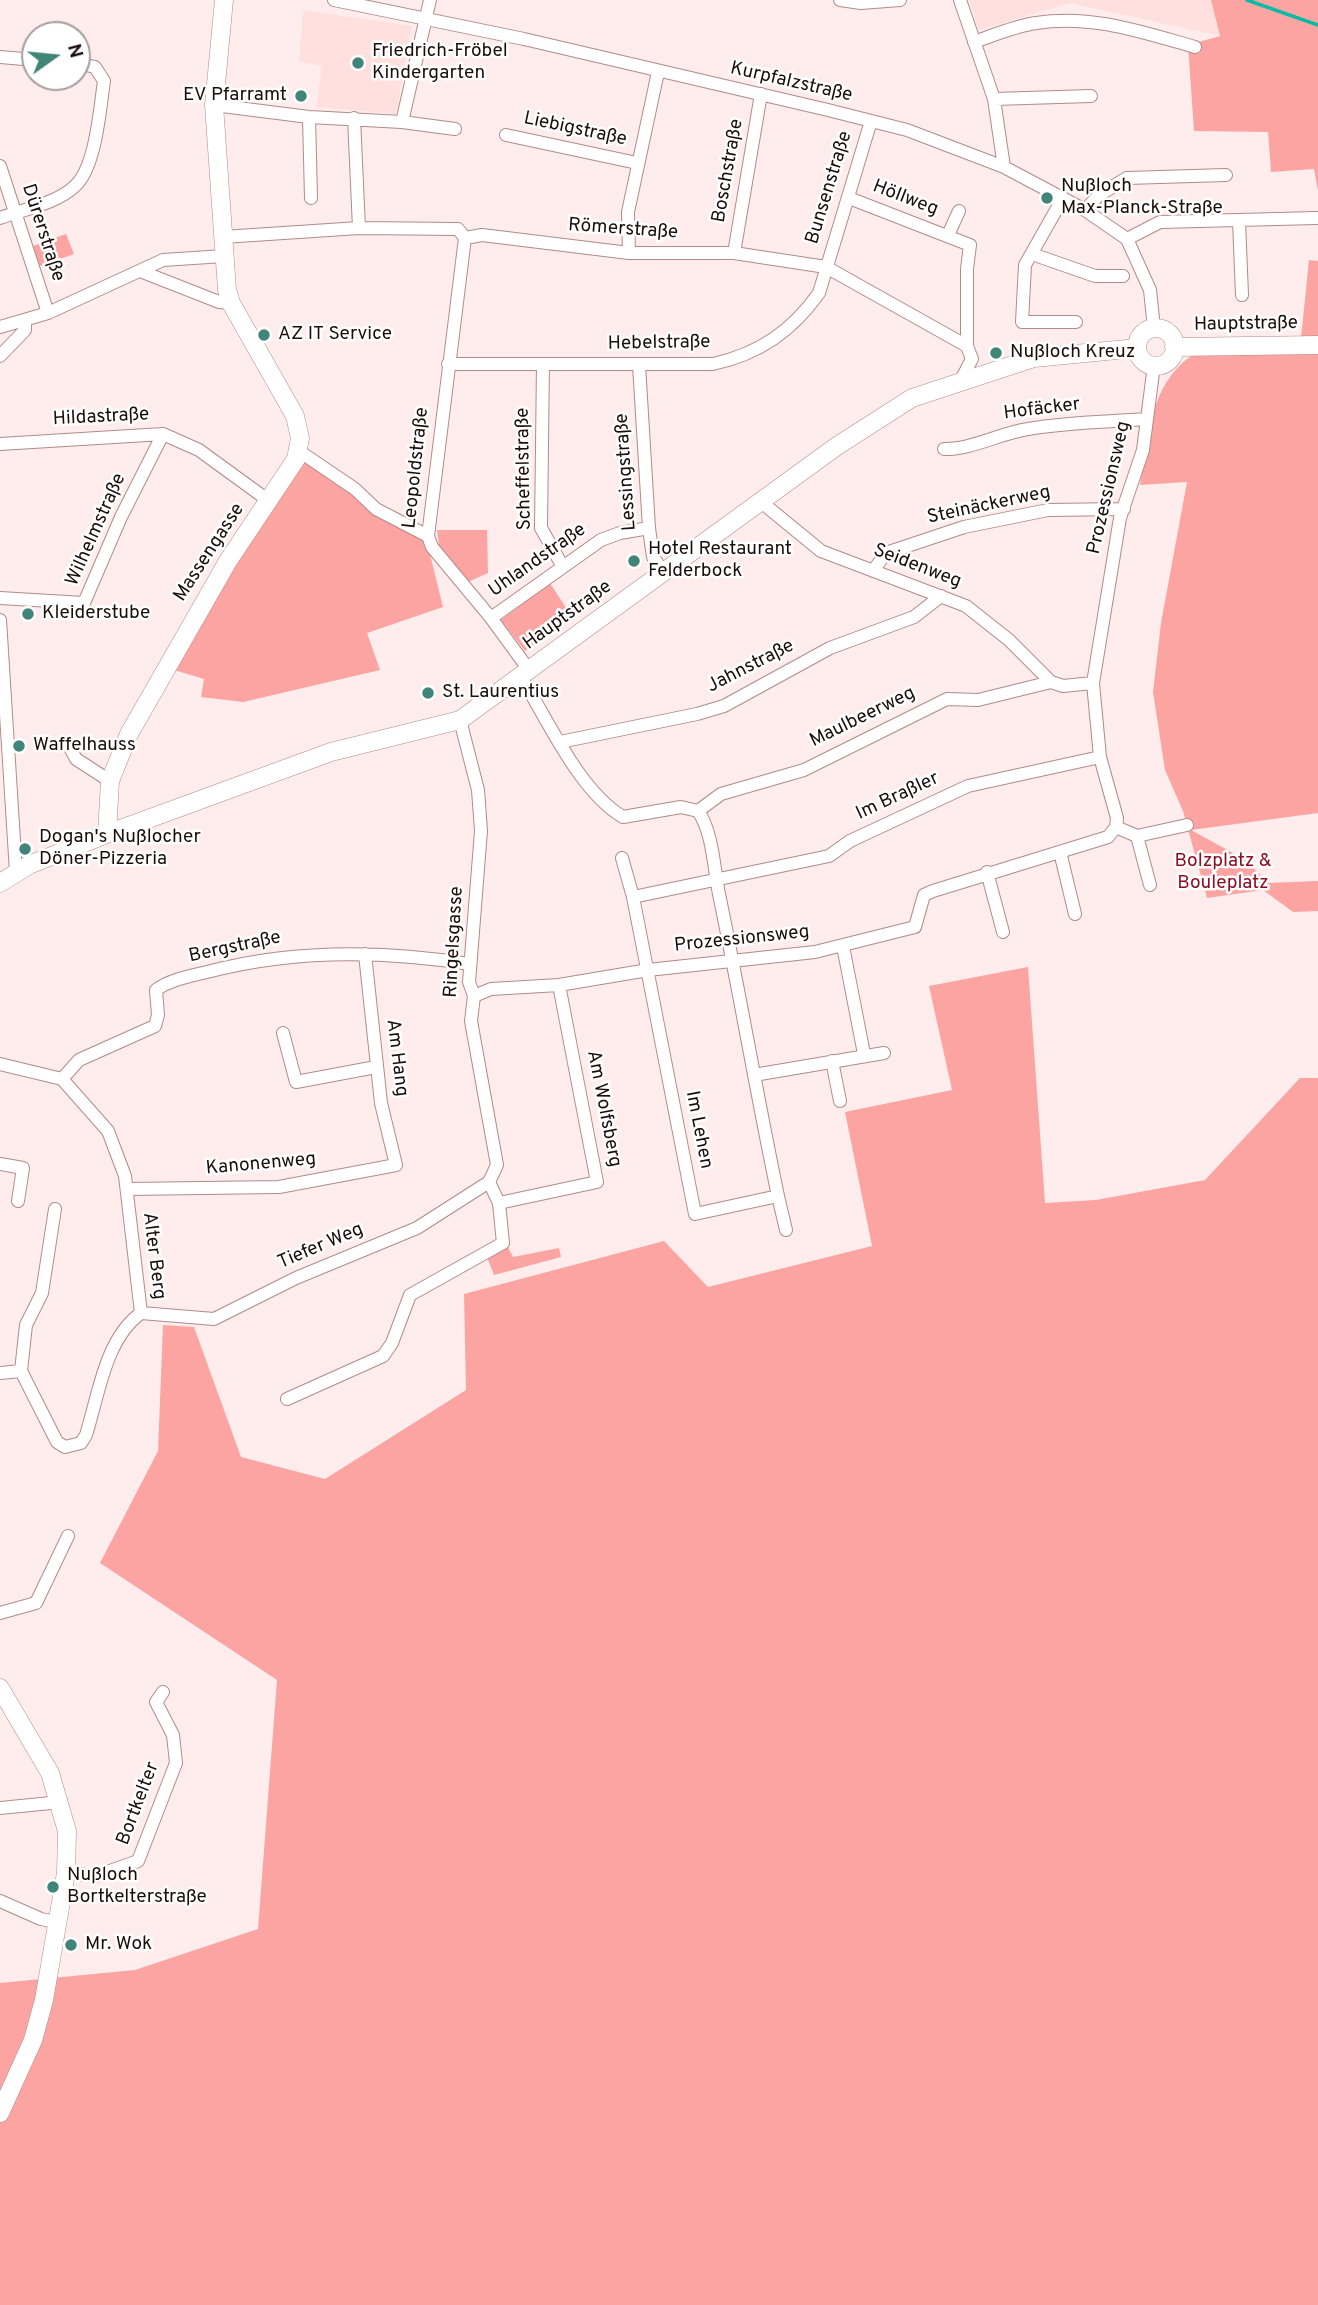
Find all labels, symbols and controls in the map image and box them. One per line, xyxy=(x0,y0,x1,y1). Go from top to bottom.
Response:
north arrow xyxy=(21,21,91,91)
text: N xyxy=(61,41,88,61)
place label: Friedrich-Fröbel Kindergarten xyxy=(372,41,508,85)
marker: Friedrich-Fröbel Kindergarten xyxy=(350,55,366,71)
street label: Kurpfalzstraße xyxy=(728,58,854,108)
place label: EV Pfarramt xyxy=(183,85,287,107)
marker: EV Pfarramt xyxy=(293,88,309,104)
street label: Liebigstraße xyxy=(521,108,629,152)
street label: Boschstraße xyxy=(709,117,749,225)
street label: Bunsenstraße xyxy=(802,129,858,247)
street label: Höllweg xyxy=(869,176,941,222)
place label: Nußloch Max-Planck-Straße xyxy=(1061,176,1223,220)
street label: Dürerstraße xyxy=(16,181,68,285)
marker: Nußloch Max-Planck-Straße xyxy=(1039,190,1055,206)
street label: Römerstraße xyxy=(567,215,679,245)
street label: Hauptstraße xyxy=(1194,313,1298,337)
place label: AZ IT Service xyxy=(278,324,392,346)
marker: AZ IT Service xyxy=(256,327,272,343)
street label: Hebelstraße xyxy=(608,332,710,356)
place label: Nußloch Kreuz xyxy=(1010,342,1135,364)
marker: Nußloch Kreuz xyxy=(988,345,1004,361)
street label: Hofäcker xyxy=(1002,394,1082,426)
street label: Hildastraße xyxy=(52,404,150,432)
street label: Leopoldstraße xyxy=(399,406,435,530)
street label: Scheffelstraße xyxy=(513,408,537,530)
street label: Lessingstraße xyxy=(612,412,642,532)
street label: Prozessionsweg xyxy=(1084,419,1136,557)
street label: Wilhelmstraße xyxy=(62,470,132,590)
street label: Steinäckerweg xyxy=(925,482,1053,530)
street label: Massengasse xyxy=(170,500,250,606)
street label: Uhlandstraße xyxy=(485,519,591,603)
place label: Hotel Restaurant Felderbock xyxy=(648,539,792,583)
street label: Seidenweg xyxy=(870,540,964,594)
marker: Hotel Restaurant Felderbock xyxy=(626,553,642,569)
street label: Hauptstraße xyxy=(519,576,617,656)
place label: Kleiderstube xyxy=(42,603,150,625)
marker: Kleiderstube xyxy=(20,606,36,622)
street label: Jahnstraße xyxy=(704,635,798,699)
place label: St. Laurentius xyxy=(442,682,559,704)
street label: Maulbeerweg xyxy=(807,683,919,753)
marker: St. Laurentius xyxy=(420,685,436,701)
place label: Waffelhauss xyxy=(33,735,136,757)
marker: Waffelhauss xyxy=(11,738,27,754)
street label: Im Braßler xyxy=(853,768,943,826)
place label: Dogan's Nußlocher Döner-Pizzeria xyxy=(39,827,201,871)
marker: Dogan's Nußlocher Döner-Pizzeria xyxy=(17,841,33,857)
park label: Bolzplatz & Bouleplatz xyxy=(1174,851,1272,895)
street label: Ringelsgasse xyxy=(441,886,469,998)
street label: Prozessionsweg xyxy=(673,922,811,958)
street label: Bergstraße xyxy=(187,927,283,969)
street label: Am Hang xyxy=(380,1018,412,1098)
street label: Am Wolfsberg xyxy=(581,1049,625,1169)
street label: Im Lehen xyxy=(679,1089,717,1171)
street label: Kanonenweg xyxy=(205,1149,317,1181)
street label: Alter Berg xyxy=(136,1211,170,1301)
street label: Tiefer Weg xyxy=(275,1219,367,1275)
street label: Bortkelter xyxy=(113,1759,165,1849)
place label: Nußloch Bortkelterstraße xyxy=(67,1865,207,1909)
marker: Nußloch Bortkelterstraße xyxy=(45,1879,61,1895)
place label: Mr. Wok xyxy=(85,1934,152,1956)
marker: Mr. Wok xyxy=(63,1937,79,1953)

